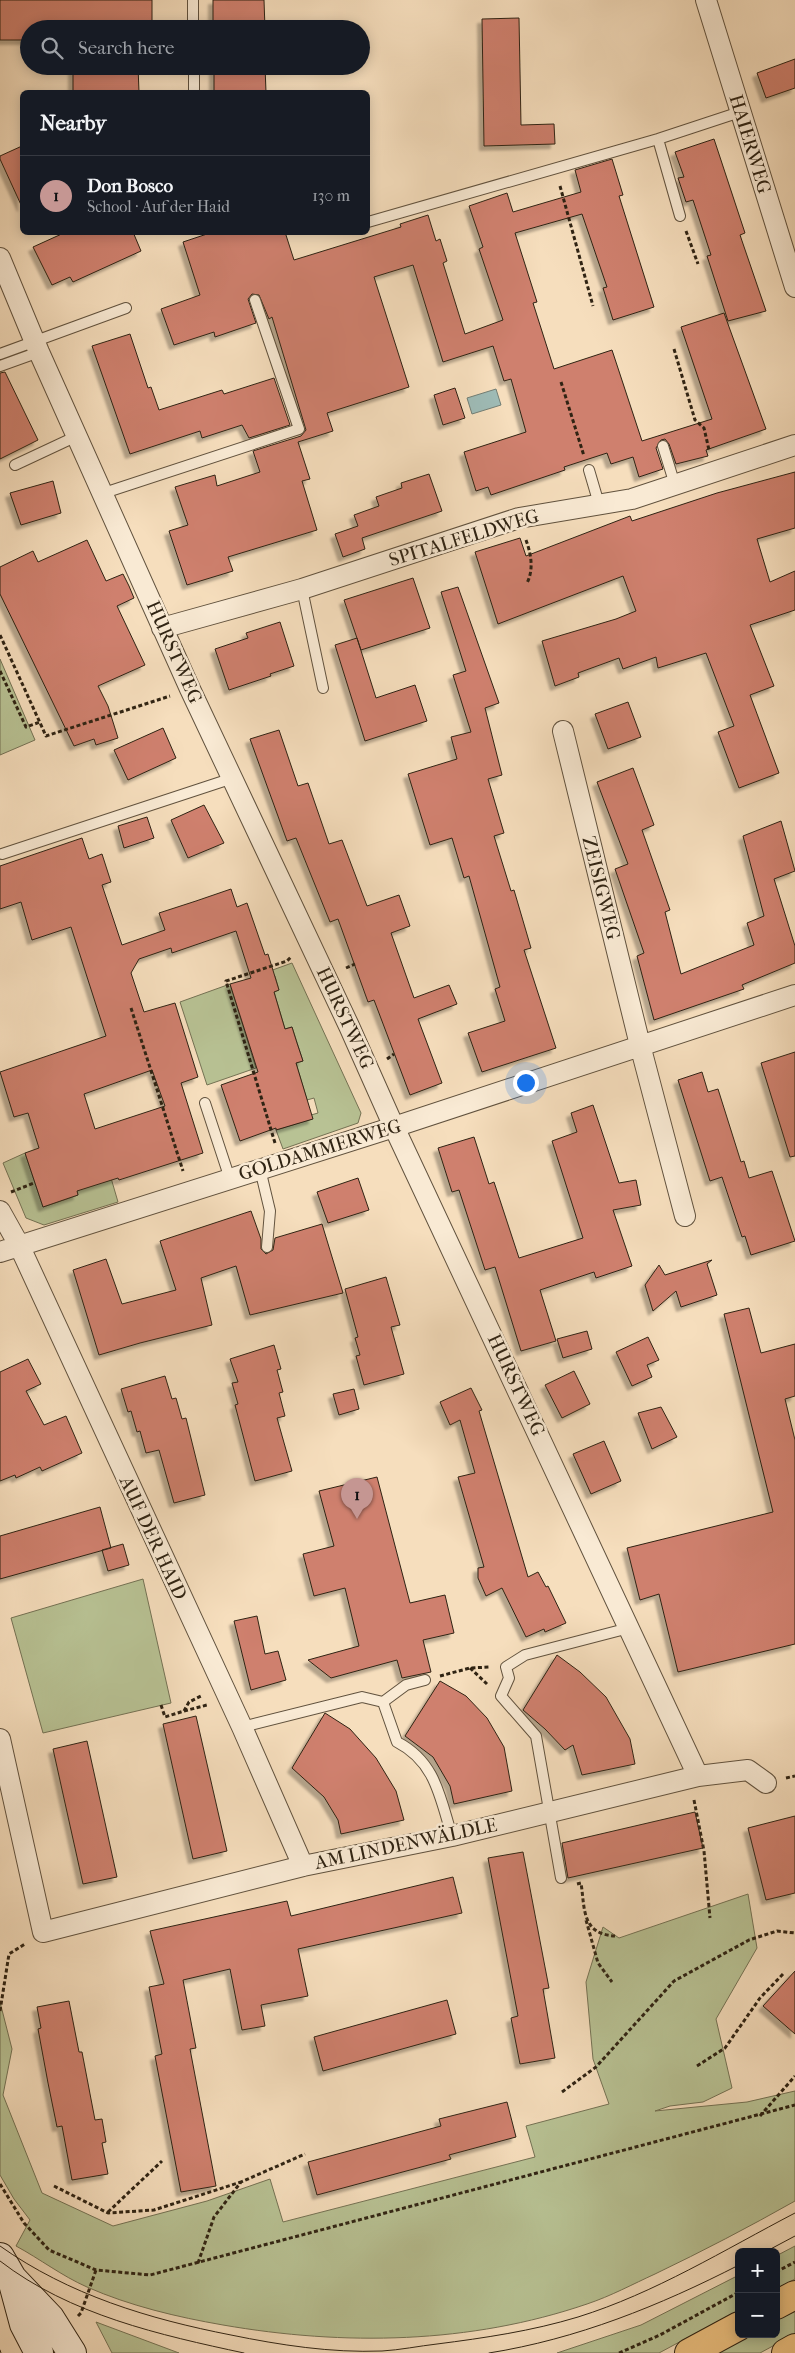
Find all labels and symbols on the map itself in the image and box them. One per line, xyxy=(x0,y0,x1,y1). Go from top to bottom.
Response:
street label: HAIERWEG xyxy=(724,92,776,196)
street label: SPITALFELDWEG xyxy=(386,505,542,571)
street label: HURSTWEG xyxy=(142,597,206,707)
street label: ZEISIGWEG xyxy=(577,834,625,942)
street label: HURSTWEG xyxy=(312,963,378,1073)
your location xyxy=(513,1070,539,1096)
street label: GOLDAMMERWEG xyxy=(236,1115,404,1185)
street label: HURSTWEG xyxy=(483,1330,549,1440)
street label: AUF DER HAID xyxy=(114,1472,191,1603)
pin: 1 xyxy=(341,1478,373,1519)
street label: AM LINDENWÄLDLE xyxy=(312,1814,500,1874)

